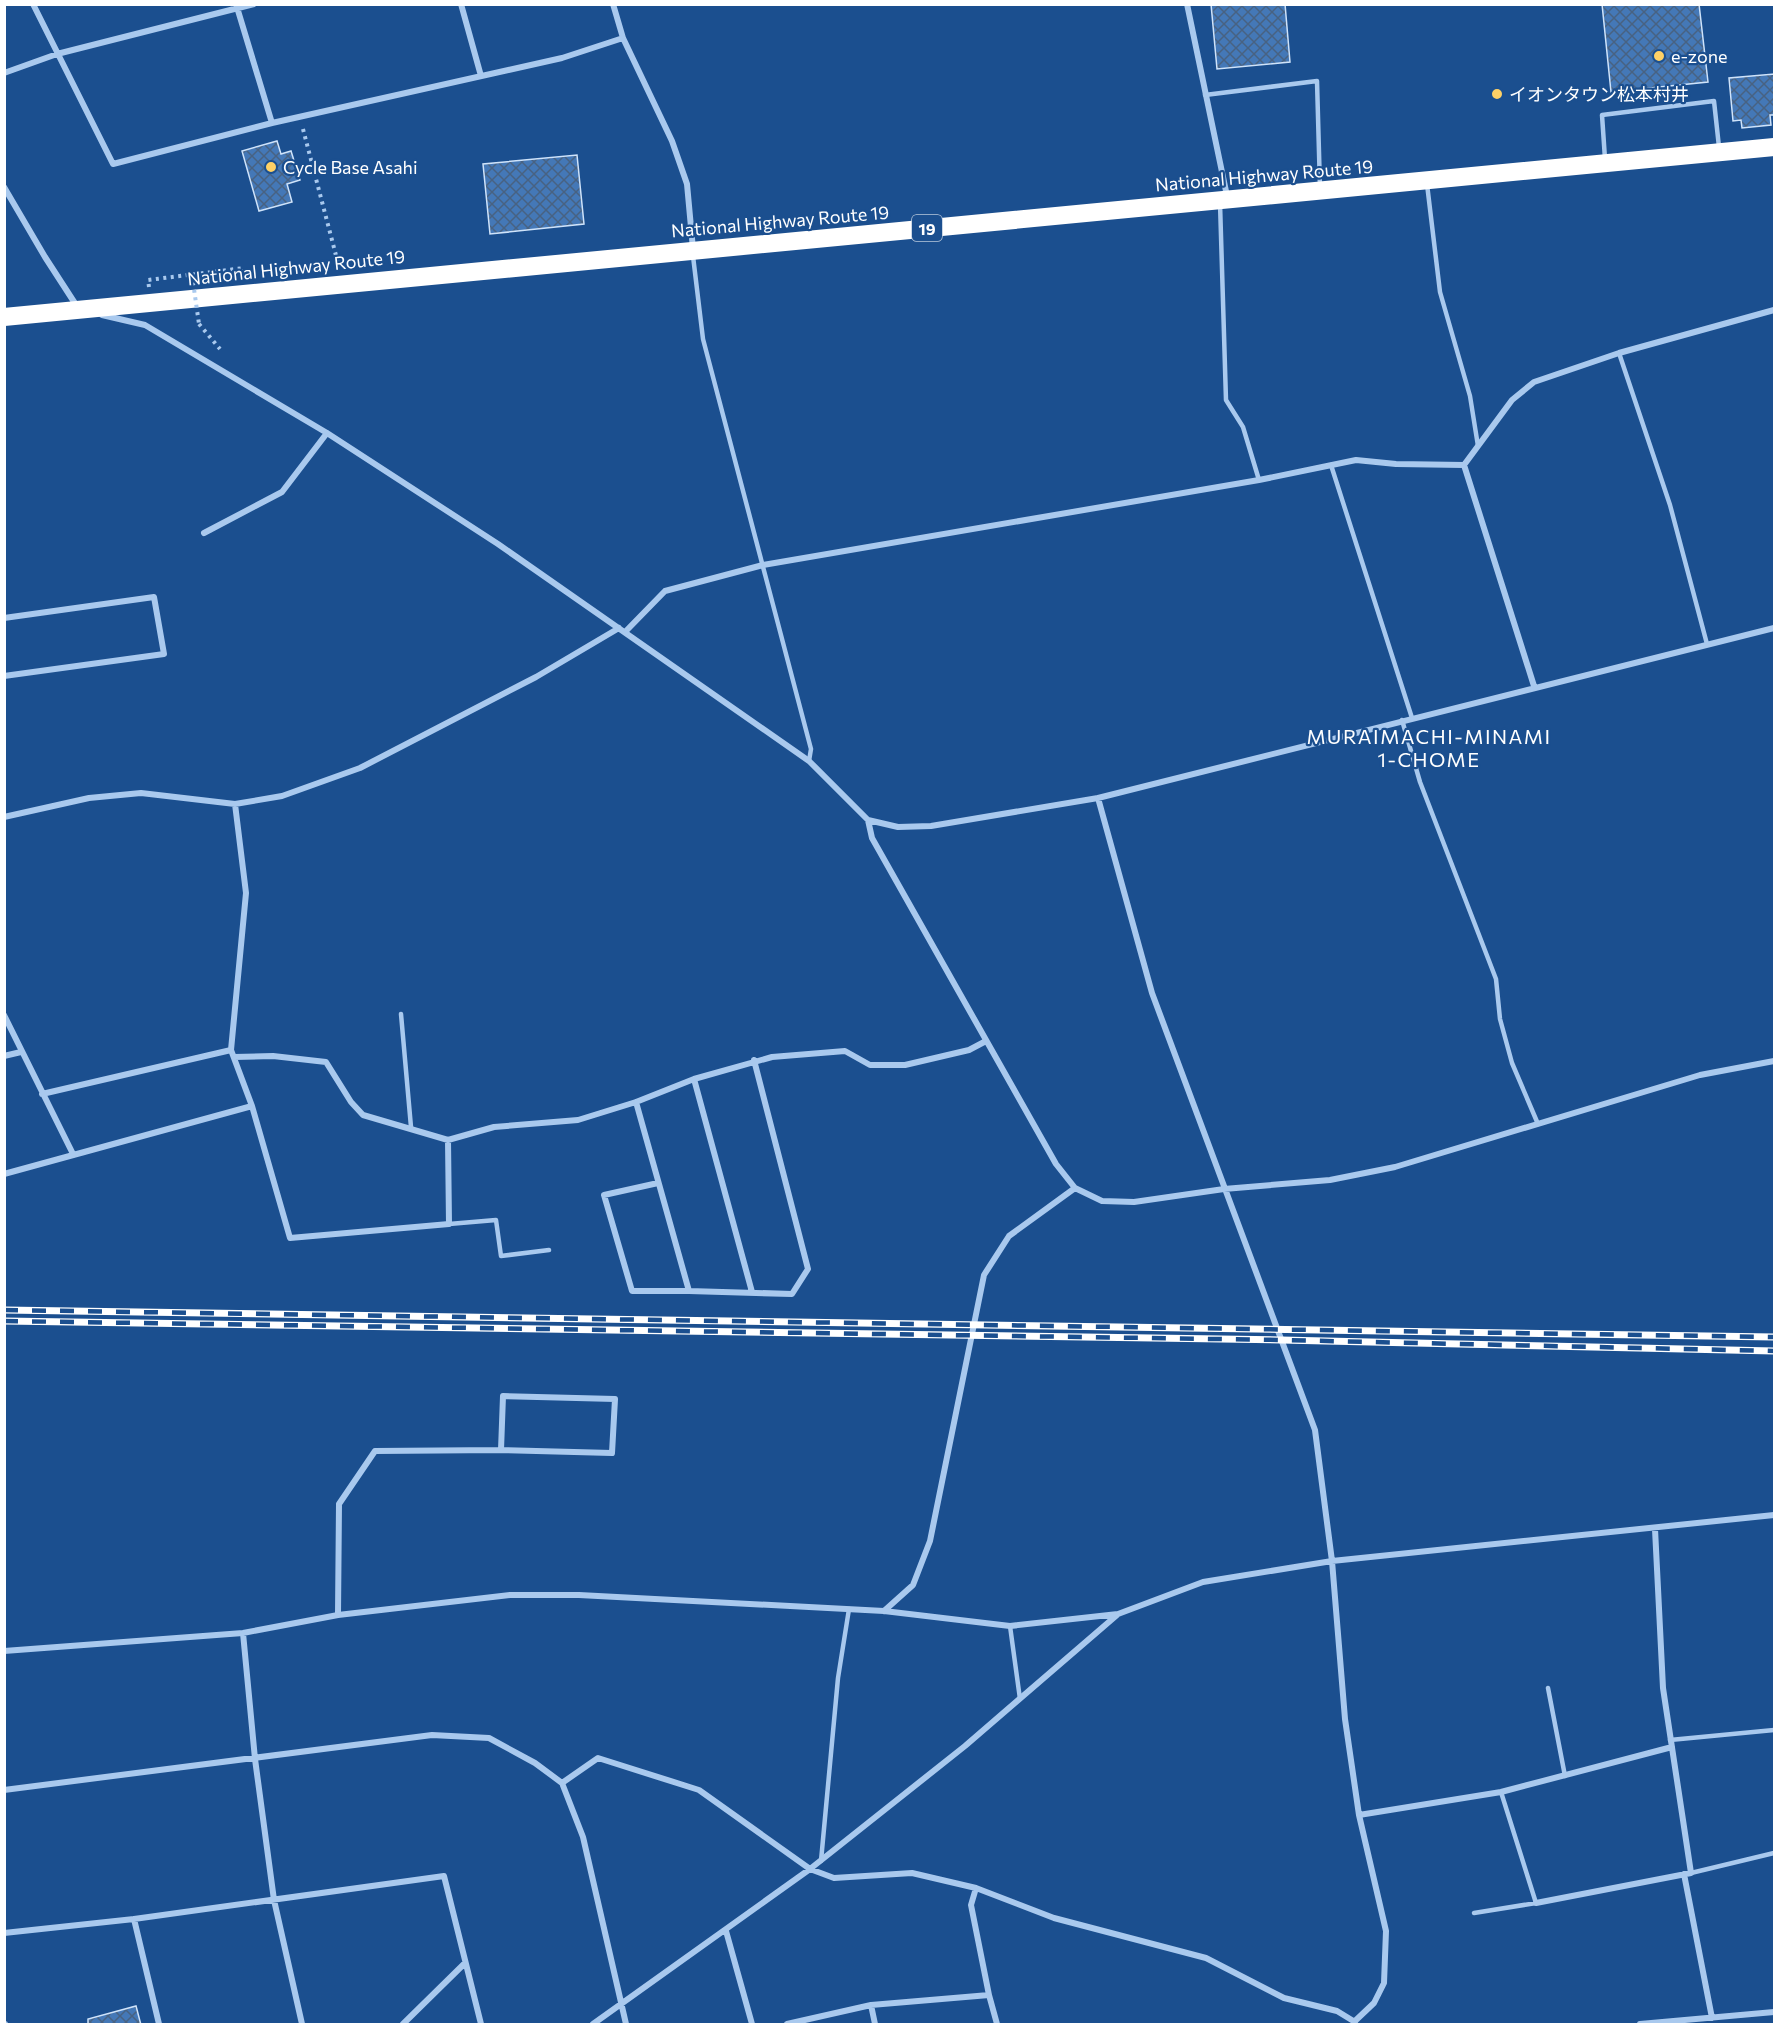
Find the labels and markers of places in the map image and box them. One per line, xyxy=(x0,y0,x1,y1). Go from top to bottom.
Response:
place label: e-zone xyxy=(1671,45,1728,67)
marker: e-zone xyxy=(1652,49,1666,63)
place label: イオンタウン松本村井 xyxy=(1509,83,1689,105)
marker: イオンタウン松本村井 xyxy=(1490,87,1504,101)
place label: Cycle Base Asahi xyxy=(283,156,418,178)
marker: Cycle Base Asahi xyxy=(264,160,278,174)

